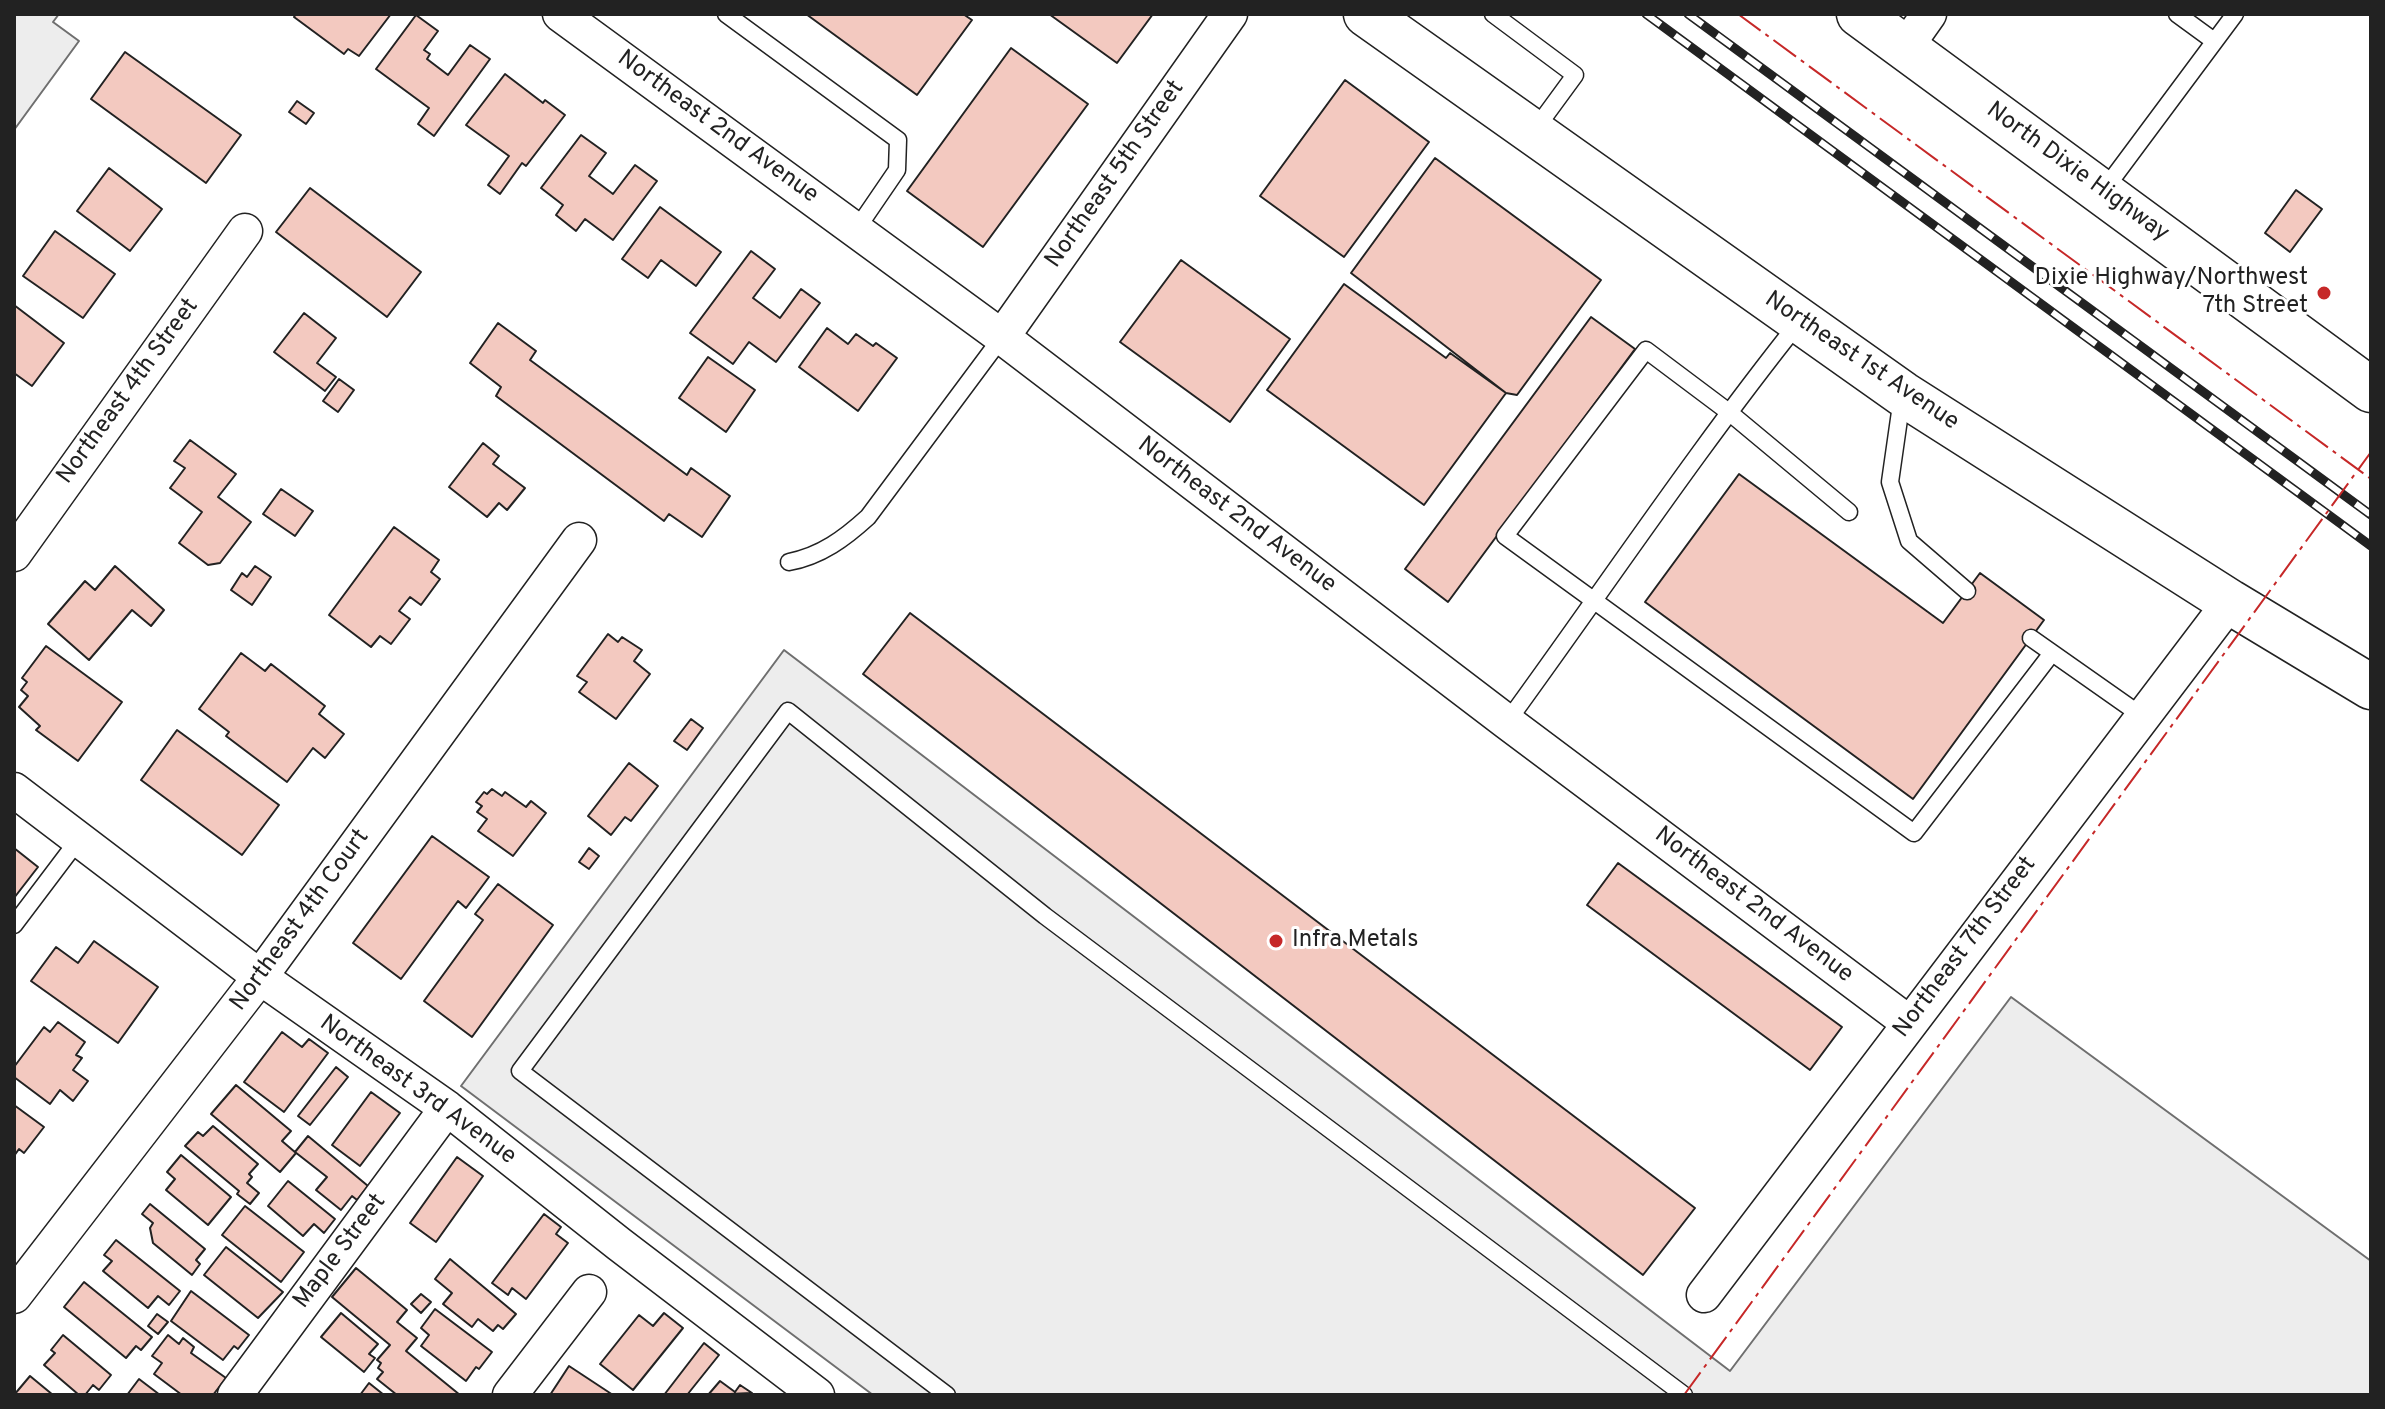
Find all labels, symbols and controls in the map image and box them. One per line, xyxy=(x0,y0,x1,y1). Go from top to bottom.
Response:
street label: Northeast 2nd Avenue xyxy=(611,45,823,211)
street label: Northeast 5th Street xyxy=(1040,76,1192,274)
street label: North Dixie Highway xyxy=(1980,97,2174,249)
place label: Dixie Highway/Northwest 7th Street xyxy=(2035,265,2308,321)
marker: Dixie Highway/Northwest 7th Street xyxy=(2315,284,2333,302)
street label: Northeast 1st Avenue xyxy=(1758,286,1964,438)
street label: Northeast 4th Street xyxy=(52,294,206,490)
street label: Northeast 2nd Avenue xyxy=(1131,432,1341,600)
street label: Northeast 2nd Avenue xyxy=(1648,822,1858,990)
street label: Northeast 4th Court xyxy=(225,824,377,1018)
street label: Northeast 7th Street xyxy=(1889,852,2043,1044)
place label: Infra Metals xyxy=(1292,927,1418,955)
marker: Infra Metals xyxy=(1267,932,1285,950)
street label: Northeast 3rd Avenue xyxy=(313,1010,521,1172)
street label: Maple Street xyxy=(289,1189,393,1315)

